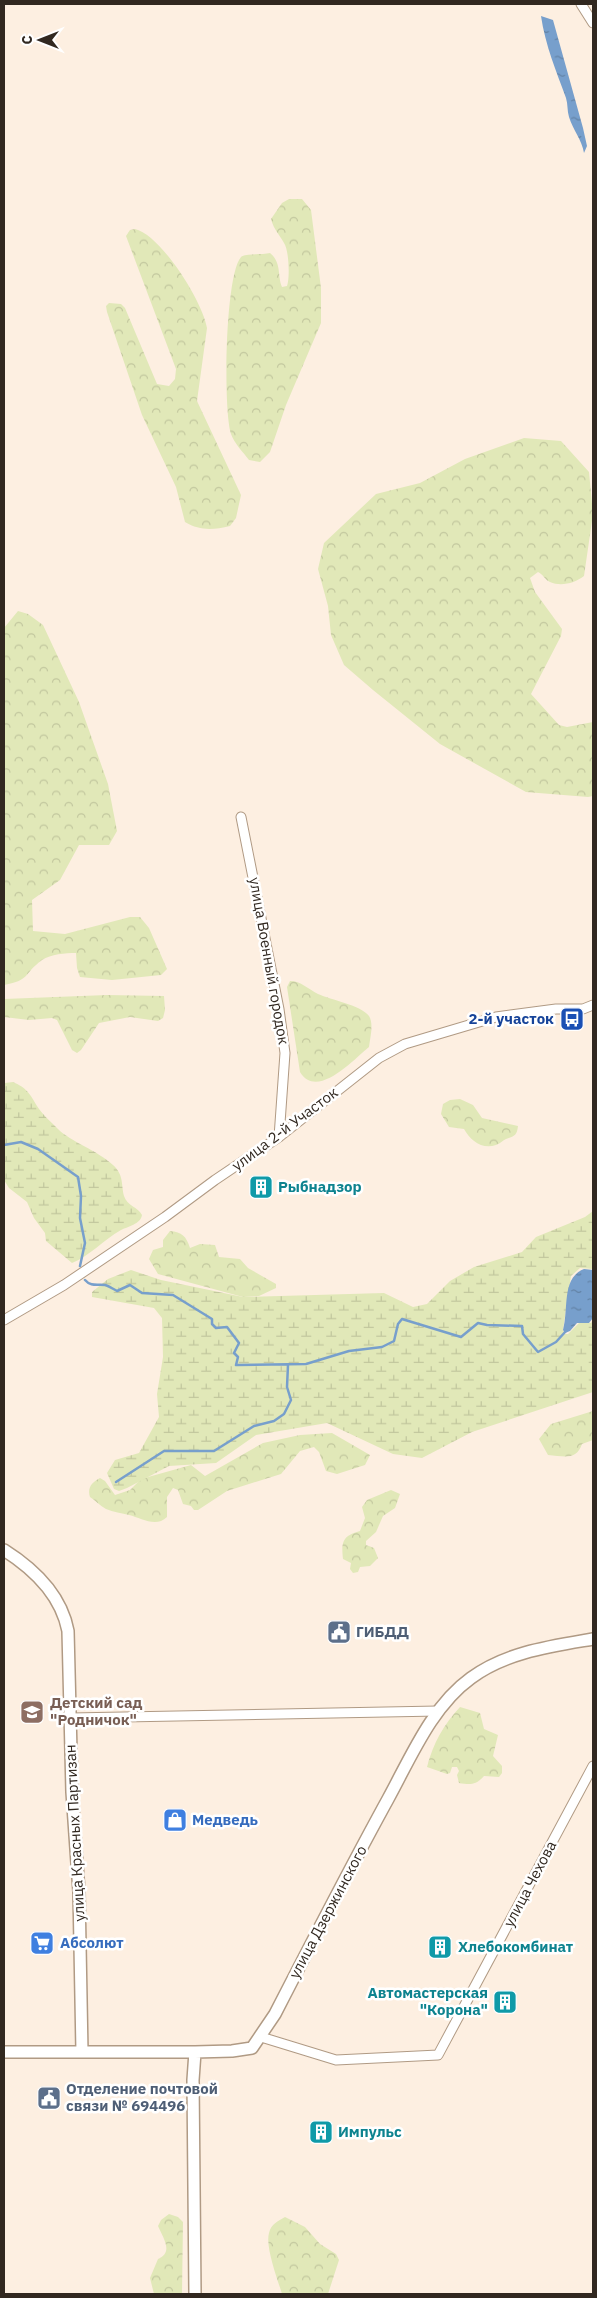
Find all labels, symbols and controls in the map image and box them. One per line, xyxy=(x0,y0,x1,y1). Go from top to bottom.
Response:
north arrow xyxy=(15,15,65,65)
text: С xyxy=(18,35,36,45)
street label: улица Военный городок xyxy=(245,876,294,1046)
bus stop icon: 2-й участок xyxy=(559,1006,585,1032)
place label: 2-й участок xyxy=(469,1009,554,1028)
street label: улица 2-й Участок xyxy=(228,1082,342,1175)
building icon: Рыбнадзор xyxy=(248,1174,274,1200)
place label: Рыбнадзор xyxy=(278,1177,362,1196)
public building icon: ГИБДД xyxy=(326,1619,352,1645)
place label: ГИБДД xyxy=(356,1622,409,1641)
place label: Детский сад "Родничок" xyxy=(50,1693,143,1729)
school or university icon: Детский сад "Родничок" xyxy=(19,1699,45,1725)
street label: улица Красных Партизан xyxy=(60,1744,89,1922)
shop icon: Медведь xyxy=(162,1807,188,1833)
place label: Медведь xyxy=(192,1810,259,1829)
street label: улица Чехова xyxy=(499,1837,560,1930)
street label: улица Дзержинского xyxy=(284,1842,371,1982)
supermarket icon: Абсолют xyxy=(29,1930,55,1956)
place label: Абсолют xyxy=(60,1933,124,1952)
building icon: Хлебокомбинат xyxy=(427,1934,453,1960)
place label: Хлебокомбинат xyxy=(458,1937,574,1956)
place label: Автомастерская "Корона" xyxy=(368,1983,488,2019)
building icon: Автомастерская "Корона" xyxy=(492,1989,518,2015)
place label: Отделение почтовой связи № 694496 xyxy=(66,2079,218,2115)
public building icon: Отделение почтовой связи № 694496 xyxy=(36,2085,62,2111)
building icon: Импульс xyxy=(308,2119,334,2145)
place label: Импульс xyxy=(338,2122,402,2141)

